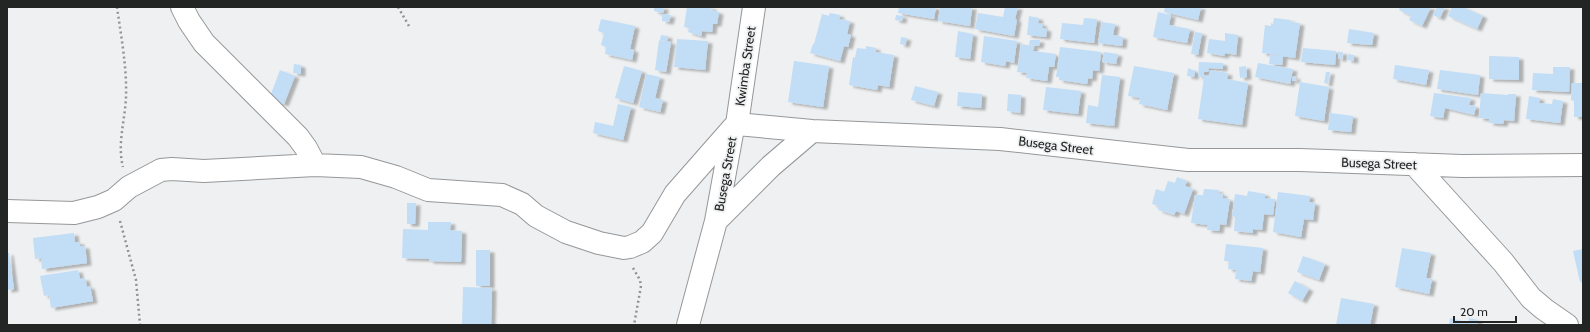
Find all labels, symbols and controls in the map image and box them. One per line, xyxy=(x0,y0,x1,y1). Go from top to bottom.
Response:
street label: Kwimba Street xyxy=(732,25,759,107)
street label: Busega Street xyxy=(1018,132,1095,158)
street label: Busega Street xyxy=(711,135,740,213)
street label: Busega Street xyxy=(1341,154,1418,172)
scale bar xyxy=(1454,298,1516,324)
text: 20 m xyxy=(1460,304,1488,319)

